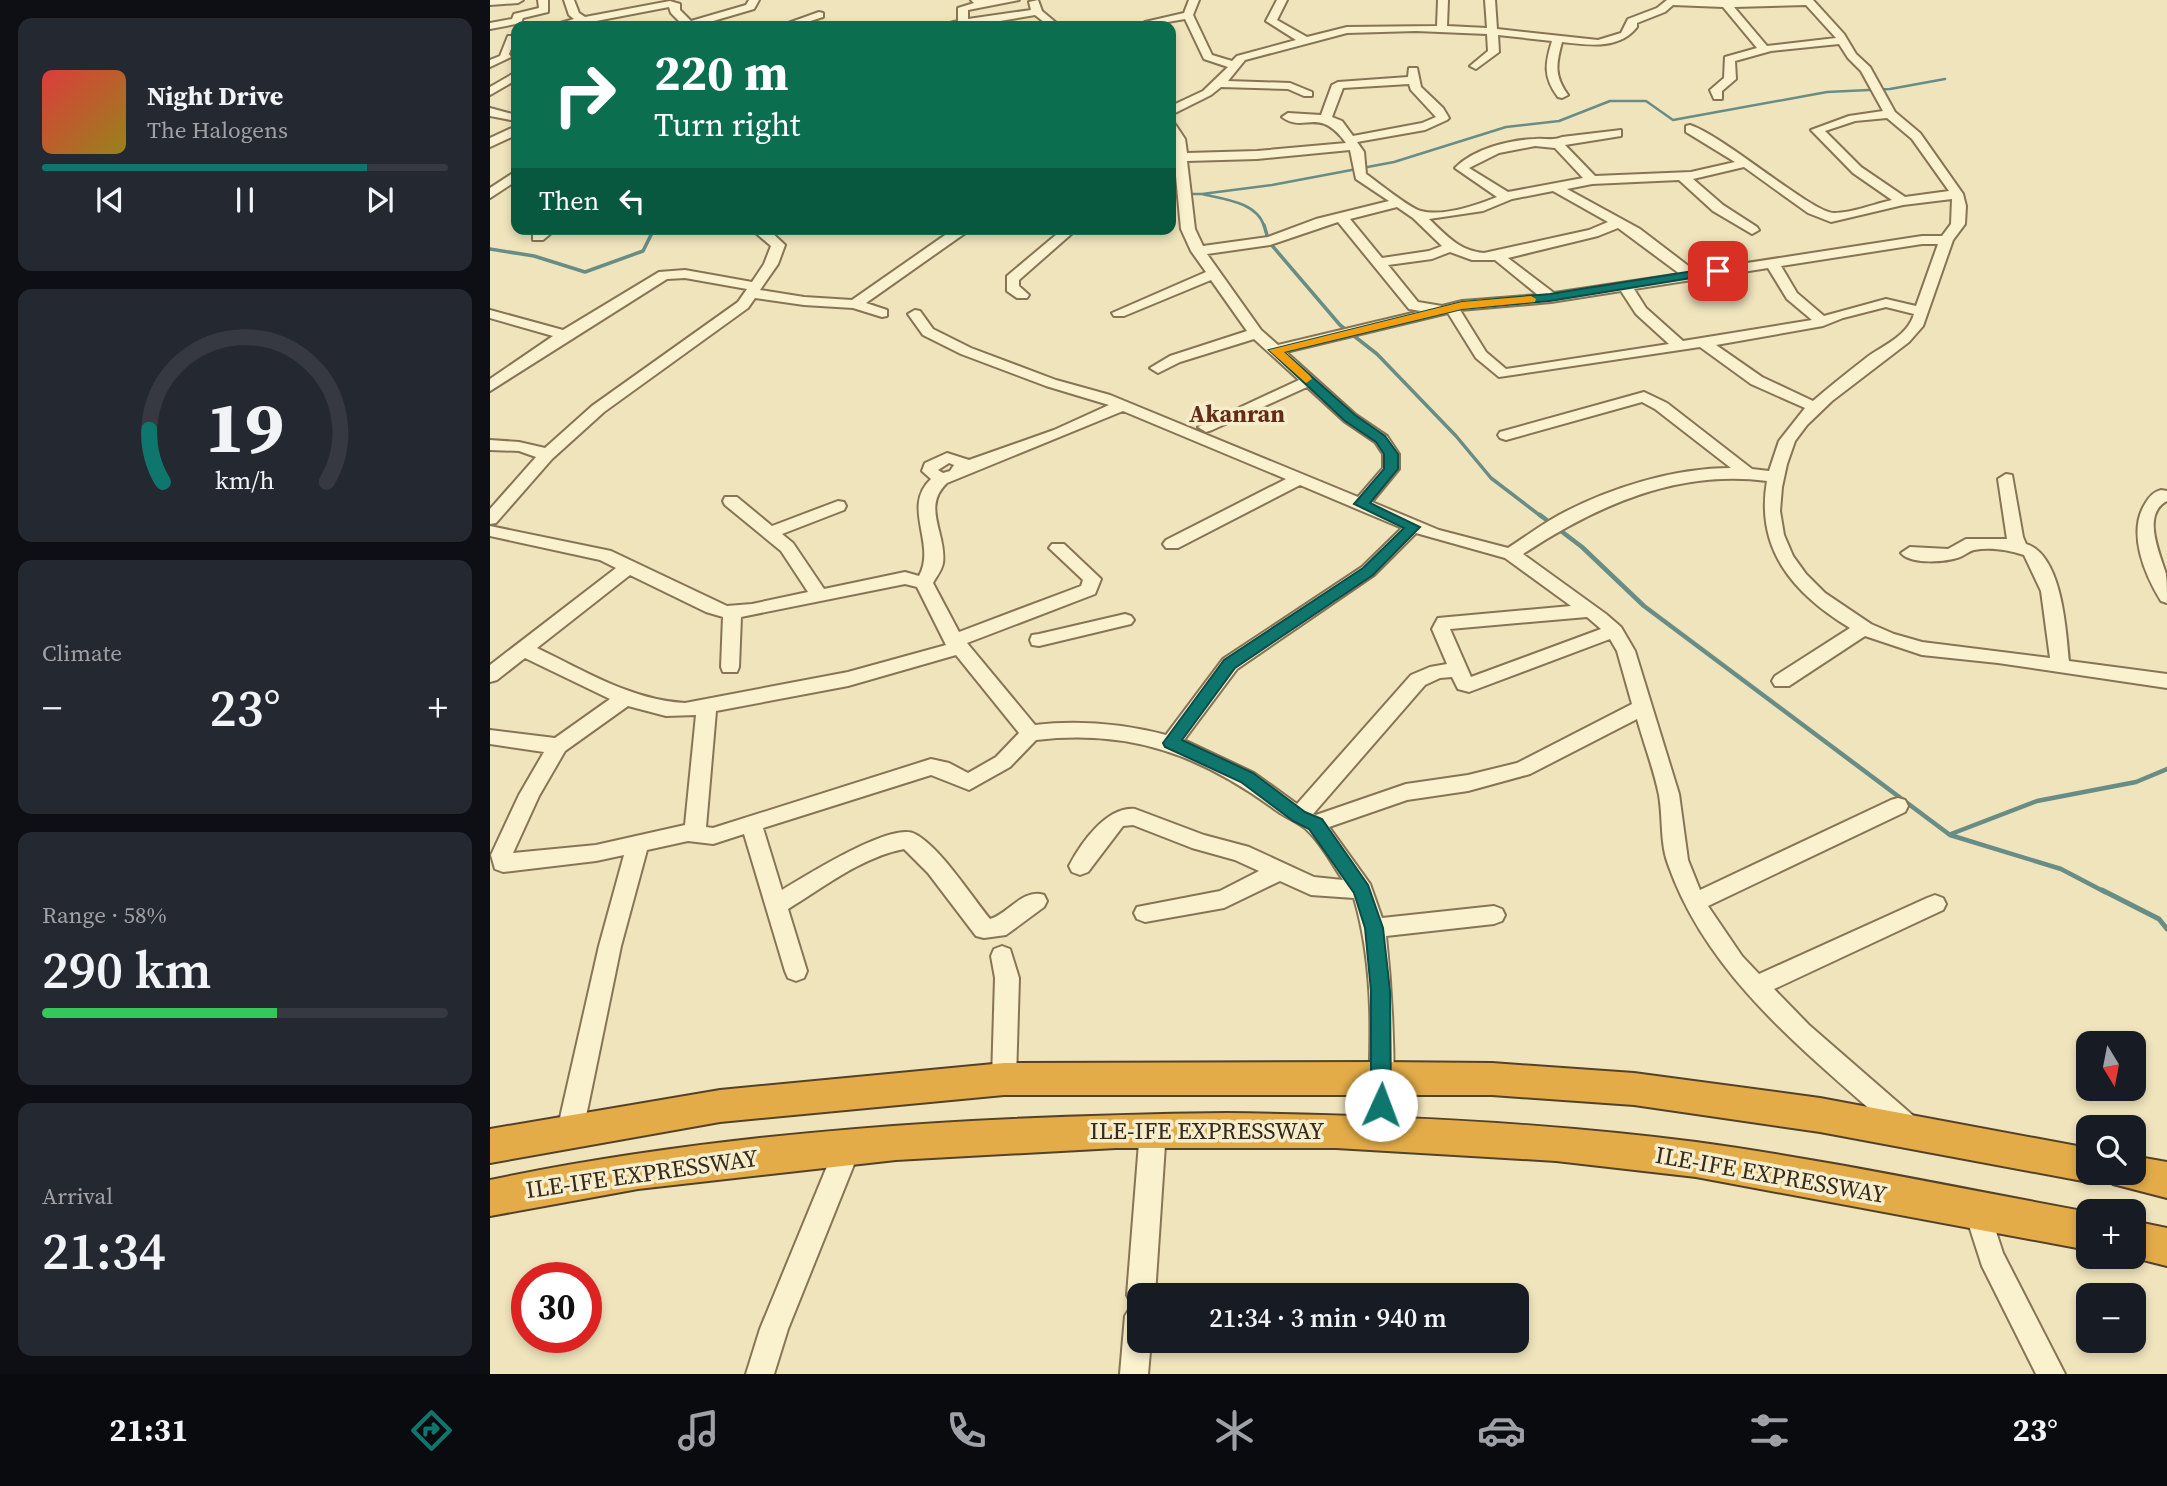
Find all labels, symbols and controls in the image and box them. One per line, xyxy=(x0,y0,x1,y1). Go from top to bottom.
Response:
text: 220 m xyxy=(654,39,789,106)
icon: right xyxy=(539,49,630,140)
text: Night Drive xyxy=(147,78,283,114)
text: Turn right xyxy=(654,103,800,147)
text: The Halogens xyxy=(147,114,288,146)
icon: previous xyxy=(91,181,129,219)
icon: pause xyxy=(226,181,264,219)
icon: next xyxy=(361,181,399,219)
icon: left xyxy=(613,182,651,220)
text: Then xyxy=(539,183,599,219)
pin xyxy=(1688,241,1748,301)
icon: arrive xyxy=(1699,252,1737,290)
text: 19 xyxy=(206,377,284,476)
district label: Akanran xyxy=(1189,397,1285,430)
text: km/h xyxy=(215,463,275,497)
text: Climate xyxy=(42,637,122,669)
text: 23° xyxy=(209,672,281,743)
text: − xyxy=(42,682,62,734)
text: + xyxy=(428,682,448,734)
text: Range · 58% xyxy=(42,899,167,931)
text: 290 km xyxy=(42,934,211,1005)
north arrow xyxy=(2076,1031,2146,1101)
map controls xyxy=(2076,1031,2146,1353)
position arrow xyxy=(1344,1068,1418,1142)
street label: ILE-IFE EXPRESSWAY xyxy=(1090,1114,1324,1147)
button: search xyxy=(2076,1115,2146,1185)
street label: ILE-IFE EXPRESSWAY xyxy=(1653,1138,1889,1211)
street label: ILE-IFE EXPRESSWAY xyxy=(524,1141,760,1206)
text: Arrival xyxy=(42,1180,113,1212)
button: + xyxy=(2076,1199,2146,1269)
text: 21:34 xyxy=(42,1215,166,1286)
speed limit sign: 30 xyxy=(511,1262,602,1353)
button: − xyxy=(2076,1283,2146,1353)
text: 21:34 · 3 min · 940 m xyxy=(1209,1300,1447,1336)
icon: directions xyxy=(407,1406,456,1455)
icon: music xyxy=(674,1406,723,1455)
icon: phone xyxy=(942,1406,991,1455)
icon: climate xyxy=(1210,1406,1259,1455)
icon: car xyxy=(1477,1406,1526,1455)
icon: filters xyxy=(1745,1406,1794,1455)
text: 21:31 xyxy=(109,1408,188,1452)
text: 23° xyxy=(2012,1408,2058,1452)

